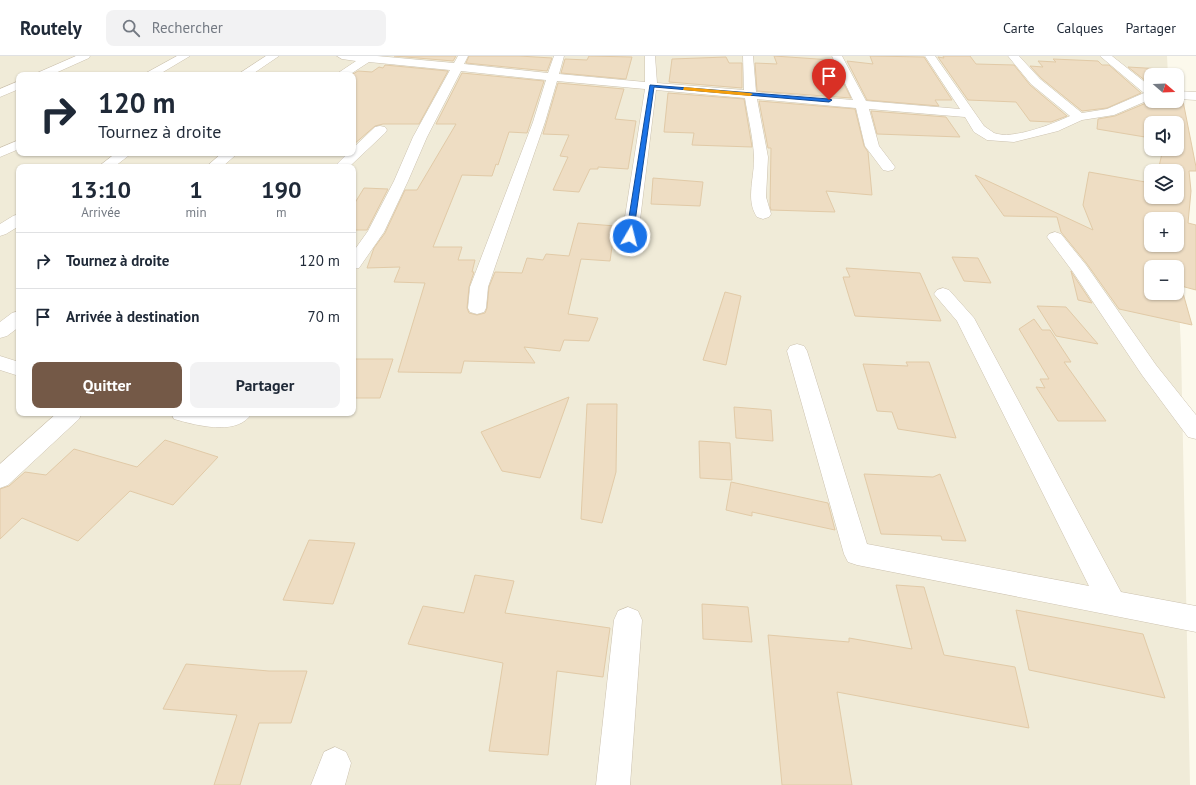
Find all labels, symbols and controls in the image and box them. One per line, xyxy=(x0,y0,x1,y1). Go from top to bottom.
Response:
search box xyxy=(106,10,386,46)
text: Routely xyxy=(20,16,82,40)
icon: search xyxy=(120,17,142,39)
text: Rechercher xyxy=(152,18,223,37)
text: Carte xyxy=(1003,19,1035,37)
text: Calques xyxy=(1057,19,1103,37)
text: Partager xyxy=(1125,19,1176,37)
pin xyxy=(812,59,846,100)
icon: arrive xyxy=(818,65,840,87)
north arrow xyxy=(1144,68,1184,108)
map controls xyxy=(1144,68,1184,300)
text: 120 m xyxy=(98,84,175,121)
icon: right xyxy=(32,88,84,140)
button: sound xyxy=(1144,116,1184,156)
text: Tournez à droite xyxy=(98,120,221,143)
button: layers xyxy=(1144,164,1184,204)
text: 13:10 xyxy=(70,174,131,205)
text: 1 xyxy=(189,174,203,205)
text: 190 xyxy=(261,174,302,205)
text: Arrivée xyxy=(81,204,120,221)
text: min xyxy=(185,204,207,221)
text: m xyxy=(276,204,287,221)
button: + xyxy=(1144,212,1184,252)
position arrow xyxy=(609,215,651,257)
icon: right xyxy=(32,250,54,272)
text: Tournez à droite xyxy=(66,251,169,270)
text: 120 m xyxy=(299,251,340,270)
button: − xyxy=(1144,260,1184,300)
icon: arrive xyxy=(32,306,54,328)
text: Arrivée à destination xyxy=(66,307,199,326)
text: 70 m xyxy=(307,307,340,326)
button: Quitter xyxy=(32,362,182,408)
button: Partager xyxy=(190,362,340,408)

